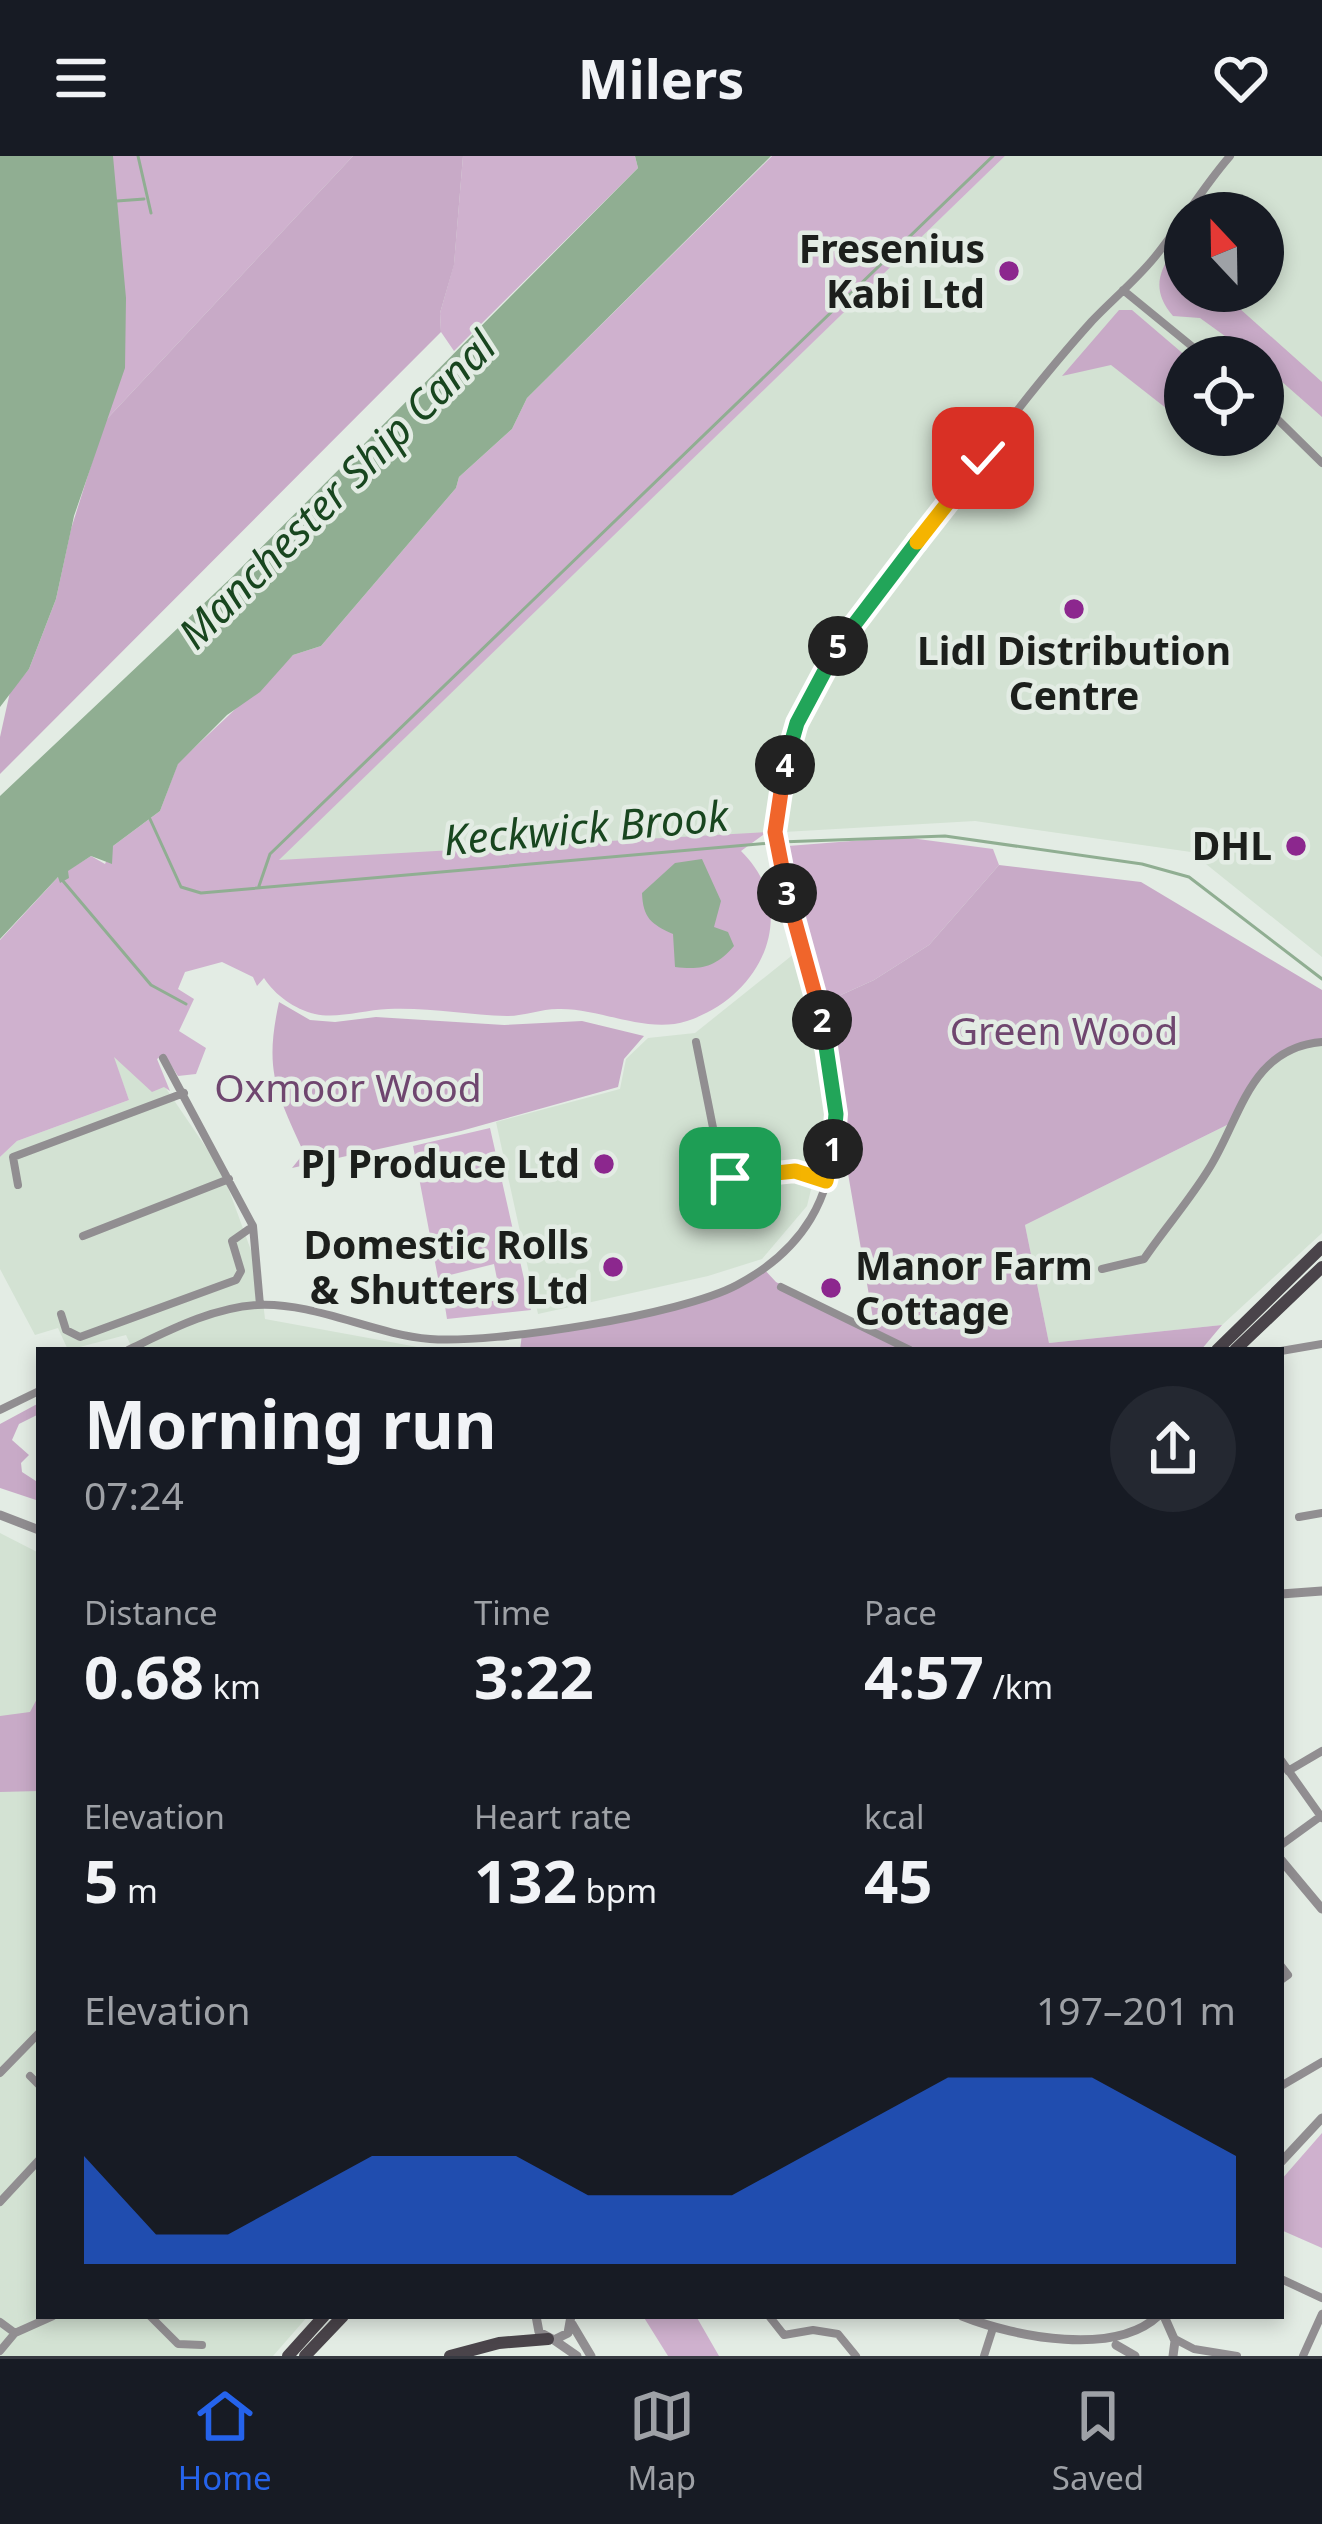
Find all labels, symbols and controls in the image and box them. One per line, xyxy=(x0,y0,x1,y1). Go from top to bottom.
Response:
text: Milers xyxy=(578,41,744,115)
icon: menu xyxy=(48,45,114,111)
icon: heart xyxy=(1208,45,1274,111)
north arrow xyxy=(1164,192,1284,312)
map controls xyxy=(1164,192,1284,456)
place label: Fresenius Kabi Ltd xyxy=(799,221,985,319)
marker: Fresenius Kabi Ltd xyxy=(996,258,1022,284)
water label: Manchester Ship Canal xyxy=(165,317,508,660)
button: locate xyxy=(1164,336,1284,456)
pin xyxy=(932,407,1034,509)
icon: check xyxy=(950,425,1016,491)
marker: Lidl Distribution Centre xyxy=(1061,596,1087,622)
pin: 5 xyxy=(808,616,868,676)
text: 5 xyxy=(829,623,847,668)
place label: Lidl Distribution Centre xyxy=(917,623,1231,721)
pin: 4 xyxy=(755,735,815,795)
text: 4 xyxy=(776,742,794,787)
water label: Keckwick Brook xyxy=(441,785,733,867)
place label: DHL xyxy=(1192,818,1272,871)
marker: DHL xyxy=(1283,833,1309,859)
pin: 3 xyxy=(757,863,817,923)
text: 3 xyxy=(778,870,796,915)
pin: 2 xyxy=(792,990,852,1050)
text: 2 xyxy=(813,997,831,1042)
park label: Green Wood xyxy=(950,1003,1178,1056)
park label: Oxmoor Wood xyxy=(214,1060,482,1113)
pin: 1 xyxy=(803,1119,863,1179)
text: 1 xyxy=(824,1126,842,1171)
pin xyxy=(679,1127,781,1229)
place label: PJ Produce Ltd xyxy=(301,1136,580,1189)
icon: arrive xyxy=(697,1145,763,1211)
marker: PJ Produce Ltd xyxy=(591,1151,617,1177)
place label: Domestic Rolls & Shutters Ltd xyxy=(304,1217,589,1315)
place label: Manor Farm Cottage xyxy=(855,1238,1093,1336)
marker: Domestic Rolls & Shutters Ltd xyxy=(600,1254,626,1280)
marker: Manor Farm Cottage xyxy=(818,1275,844,1301)
text: Morning run xyxy=(84,1378,497,1468)
button: share xyxy=(1110,1386,1236,1512)
text: 07:24 xyxy=(84,1468,184,1521)
text: Distance xyxy=(84,1590,218,1635)
text: Time xyxy=(474,1590,550,1635)
text: Pace xyxy=(864,1590,937,1635)
text: 0.68 xyxy=(84,1635,204,1717)
text: 3:22 xyxy=(474,1635,594,1717)
text: 4:57 xyxy=(864,1635,984,1717)
text: km xyxy=(204,1664,261,1709)
text: /km xyxy=(984,1664,1053,1709)
text: Elevation xyxy=(84,1794,225,1839)
text: Heart rate xyxy=(474,1794,632,1839)
text: kcal xyxy=(864,1794,925,1839)
text: 5 xyxy=(84,1839,118,1921)
text: 132 xyxy=(474,1839,577,1921)
text: 45 xyxy=(864,1839,933,1921)
text: m xyxy=(118,1868,158,1913)
text: bpm xyxy=(577,1868,657,1913)
text: Elevation xyxy=(84,1983,251,2036)
text: 197–201 m xyxy=(1036,1983,1236,2036)
tab: Home xyxy=(178,2383,272,2500)
tab: Map xyxy=(627,2383,696,2500)
tab: Saved xyxy=(1052,2383,1144,2500)

